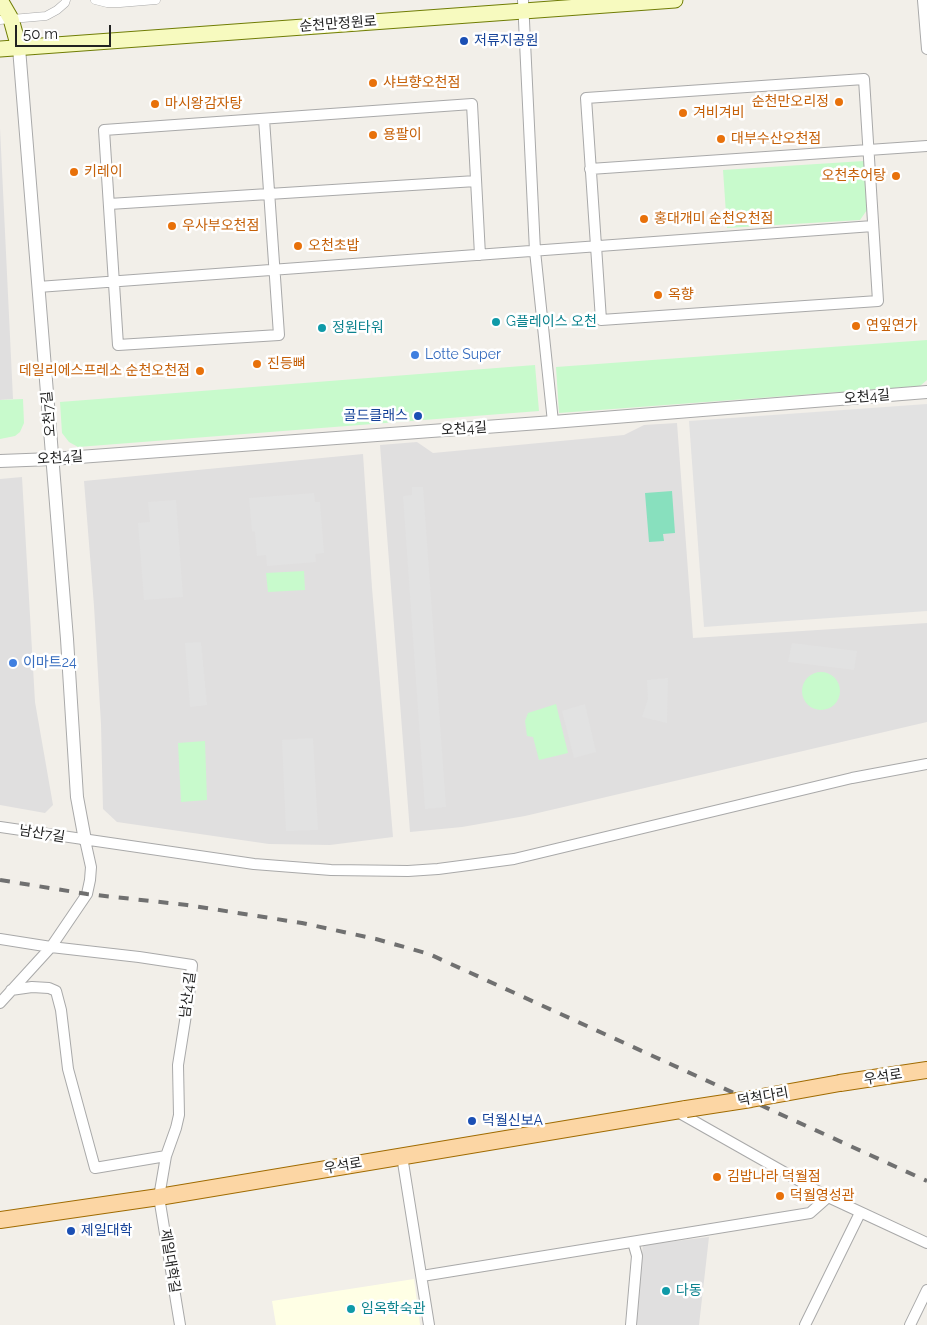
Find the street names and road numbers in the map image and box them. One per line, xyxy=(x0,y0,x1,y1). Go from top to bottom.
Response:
street label: 순천만정원로 xyxy=(299,13,377,35)
street label: 오천4길 xyxy=(843,387,891,407)
street label: 오천7길 xyxy=(39,390,59,438)
street label: 오천4길 xyxy=(440,419,488,439)
street label: 오천4길 xyxy=(36,448,84,468)
street label: 남산7길 xyxy=(18,822,66,846)
street label: 남산4길 xyxy=(177,971,199,1019)
street label: 우석로 xyxy=(863,1066,903,1088)
street label: 덕척다리 xyxy=(736,1084,790,1110)
street label: 우석로 xyxy=(323,1154,363,1178)
street label: 제일대학길 xyxy=(157,1228,183,1294)

